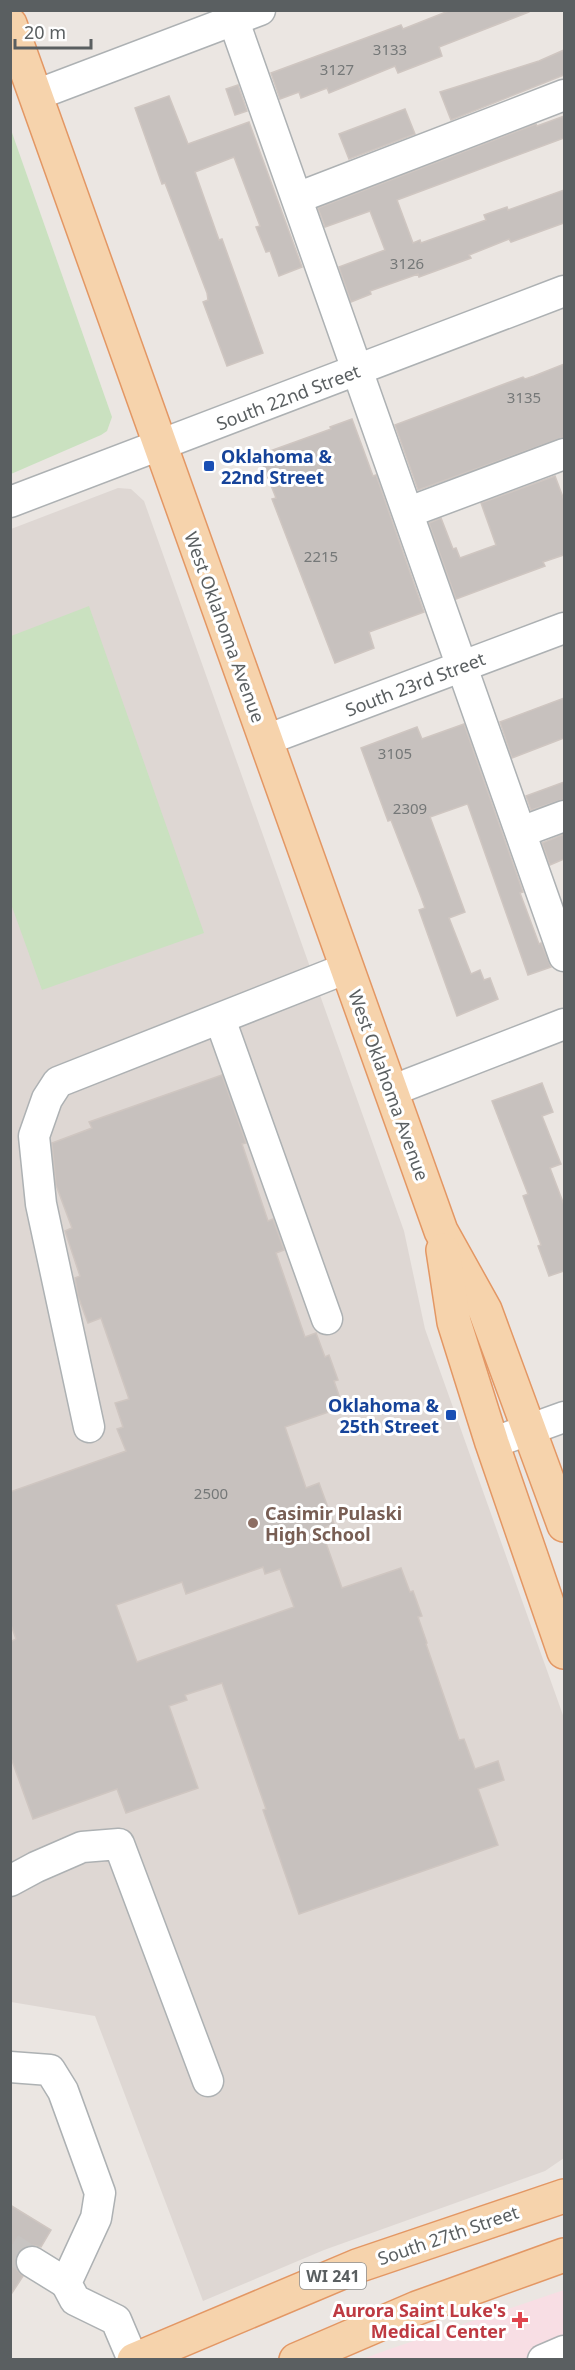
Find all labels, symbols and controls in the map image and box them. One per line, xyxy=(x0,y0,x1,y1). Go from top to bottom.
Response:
scale bar xyxy=(15,12,92,50)
text: 20 m xyxy=(24,20,66,44)
house number: 3133 xyxy=(373,39,407,59)
house number: 3127 xyxy=(320,59,354,79)
house number: 3126 xyxy=(390,253,424,273)
street label: South 22nd Street xyxy=(213,358,364,435)
house number: 3135 xyxy=(507,387,541,407)
place label: Oklahoma & 22nd Street xyxy=(221,444,333,489)
marker: Oklahoma & 22nd Street xyxy=(202,459,216,473)
street label: West Oklahoma Avenue xyxy=(179,528,271,726)
house number: 2215 xyxy=(304,546,338,566)
street label: South 23rd Street xyxy=(342,646,489,722)
house number: 3105 xyxy=(378,743,412,763)
house number: 2309 xyxy=(393,798,427,818)
street label: West Oklahoma Avenue xyxy=(343,986,435,1184)
place label: Oklahoma & 25th Street xyxy=(328,1393,439,1438)
marker: Oklahoma & 25th Street xyxy=(444,1408,458,1422)
house number: 2500 xyxy=(194,1483,228,1503)
place label: Casimir Pulaski High School xyxy=(265,1501,402,1546)
marker: Casimir Pulaski High School xyxy=(246,1516,260,1530)
street label: South 27th Street xyxy=(374,2200,522,2270)
road number: WI 241 xyxy=(300,2263,366,2289)
place label: Aurora Saint Luke's Medical Center xyxy=(333,2298,506,2343)
marker: Aurora Saint Luke's Medical Center xyxy=(511,2311,529,2329)

